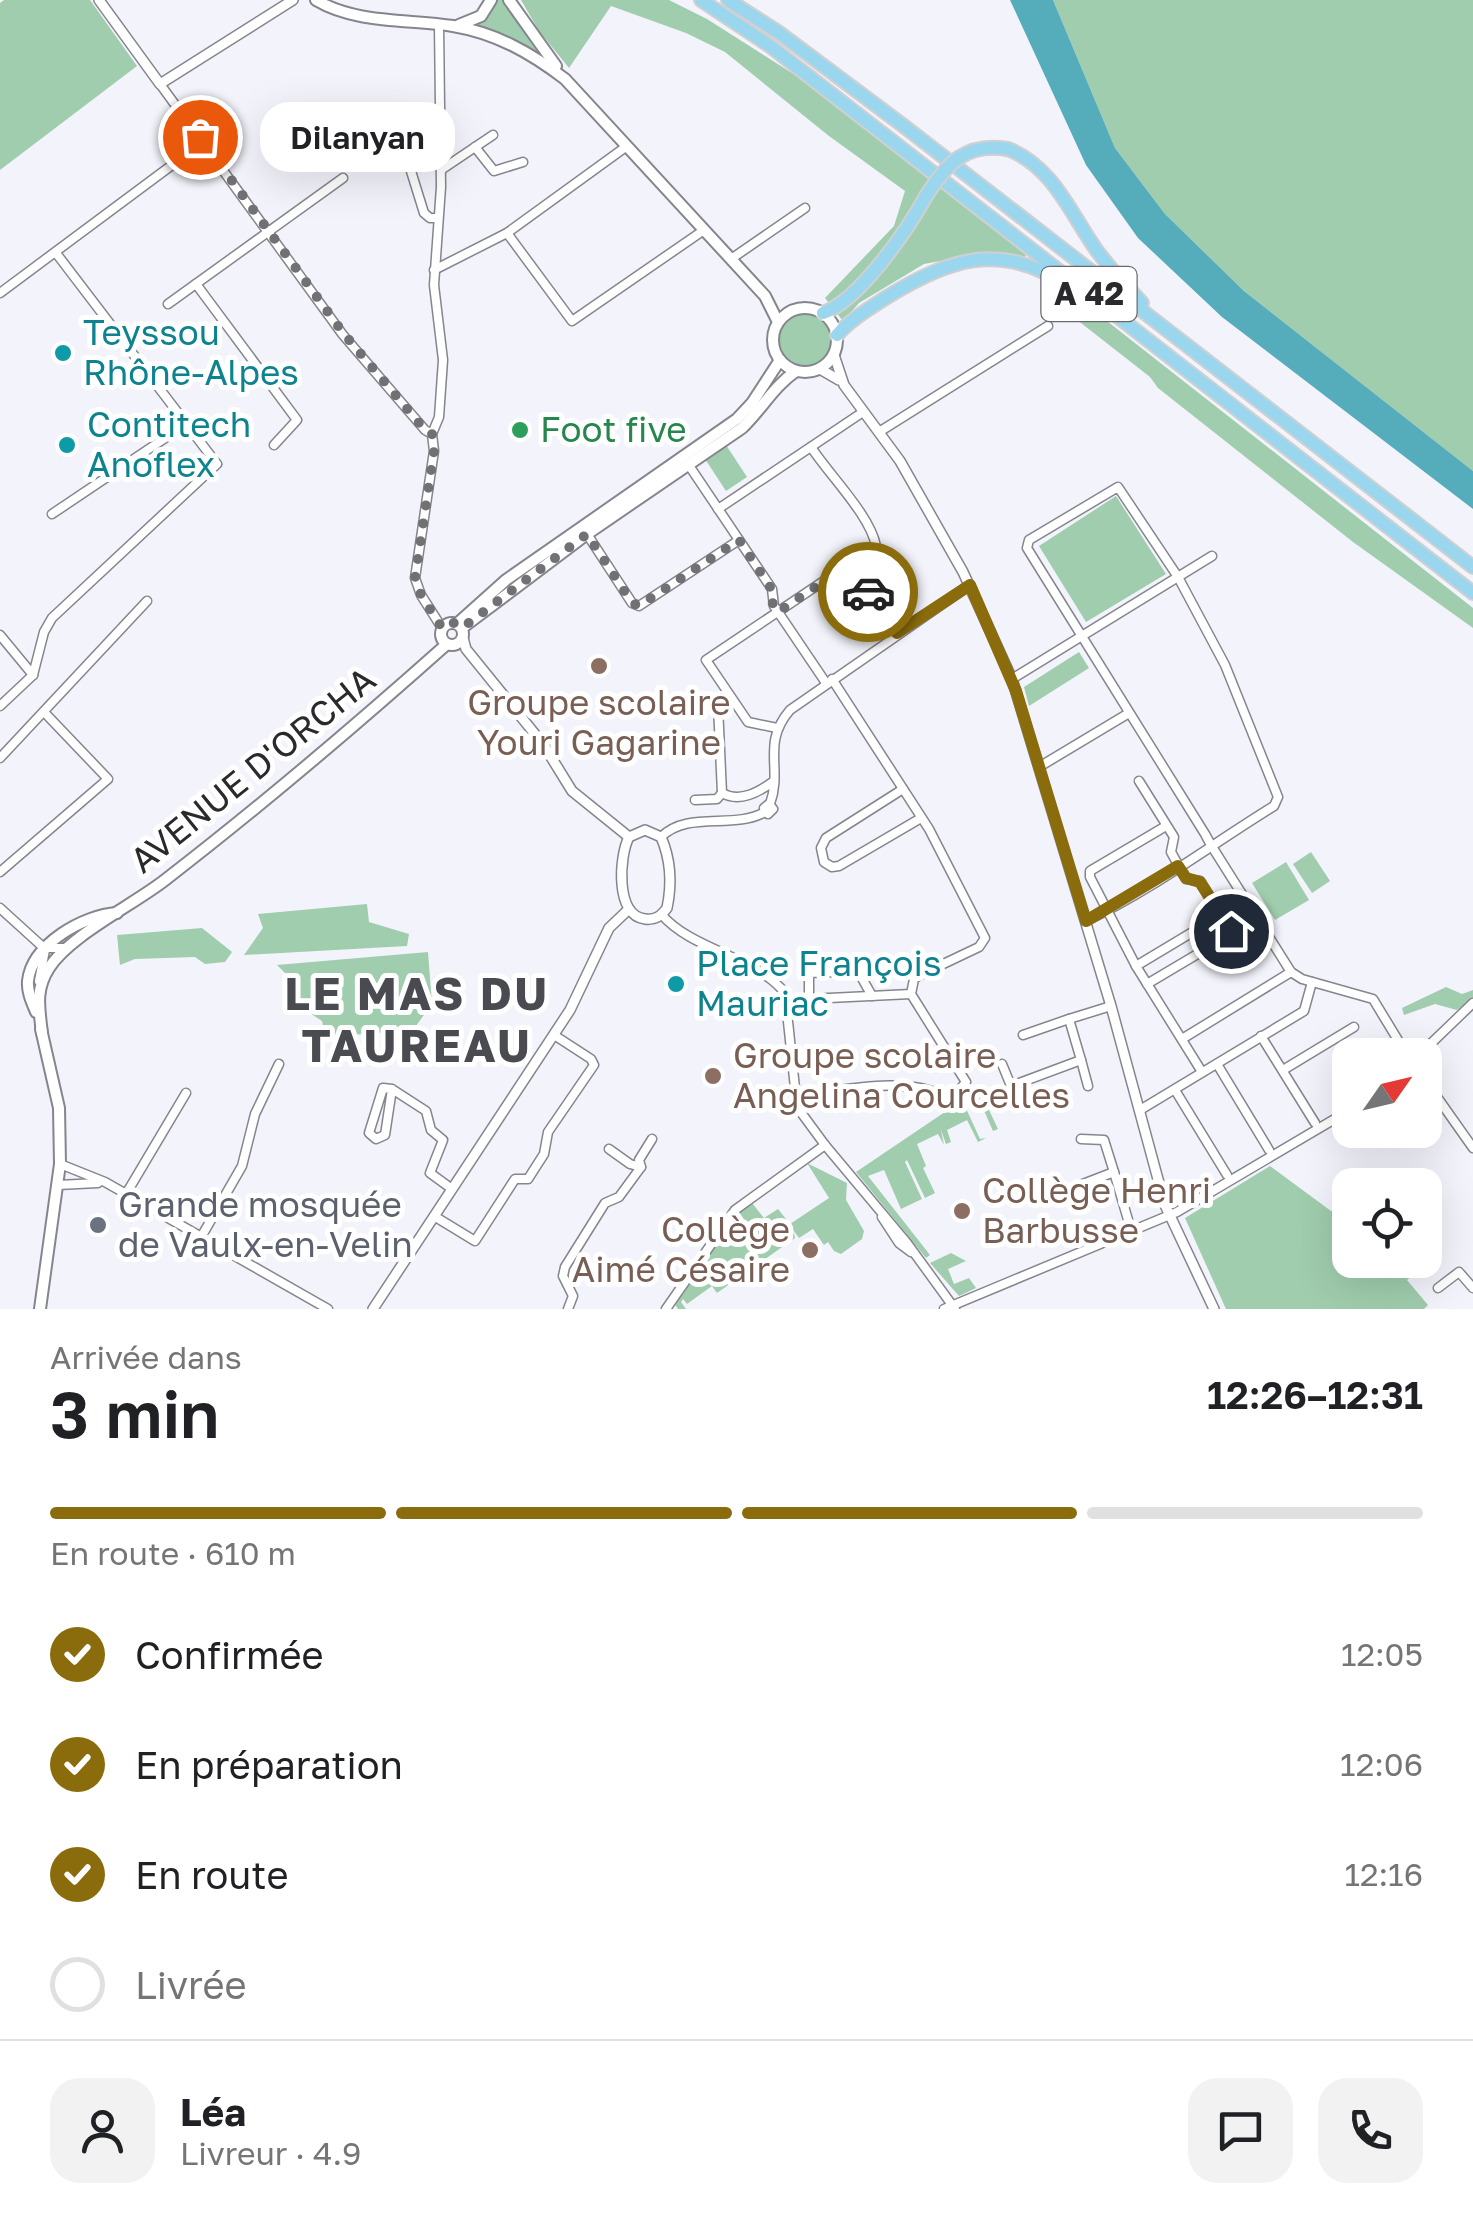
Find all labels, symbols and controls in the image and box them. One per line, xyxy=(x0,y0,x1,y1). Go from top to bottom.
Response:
pin xyxy=(158,95,243,180)
callout: Dilanyan xyxy=(260,102,455,172)
icon: bag xyxy=(173,110,228,165)
text: Dilanyan xyxy=(290,118,425,156)
road number: A 42 xyxy=(1042,267,1136,321)
place label: Teyssou Rhône-Alpes xyxy=(83,311,299,393)
marker: Teyssou Rhône-Alpes xyxy=(52,342,74,364)
place label: Contitech Anoflex xyxy=(87,403,251,485)
place label: Foot five xyxy=(540,408,687,450)
marker: Foot five xyxy=(509,419,531,441)
marker: Contitech Anoflex xyxy=(56,434,78,456)
courier xyxy=(818,542,918,642)
icon: car xyxy=(841,565,896,620)
marker: Groupe scolaire Youri Gagarine xyxy=(588,655,610,677)
street label: AVENUE D'ORCHA xyxy=(121,658,383,881)
place label: Groupe scolaire Youri Gagarine xyxy=(467,681,731,763)
pin xyxy=(1189,889,1274,974)
icon: home xyxy=(1204,904,1259,959)
place label: Place François Mauriac xyxy=(696,942,941,1024)
district label: LE MAS DU TAUREAU xyxy=(284,966,550,1072)
marker: Place François Mauriac xyxy=(665,973,687,995)
place label: Groupe scolaire Angelina Courcelles xyxy=(733,1034,1070,1116)
north arrow xyxy=(1332,1038,1442,1148)
map controls xyxy=(1332,1038,1442,1278)
marker: Groupe scolaire Angelina Courcelles xyxy=(702,1065,724,1087)
button: locate xyxy=(1332,1168,1442,1278)
place label: Collège Henri Barbusse xyxy=(982,1169,1211,1251)
place label: Grande mosquée de Vaulx-en-Velin xyxy=(118,1183,413,1265)
marker: Collège Henri Barbusse xyxy=(951,1200,973,1222)
place label: Collège Aimé Césaire xyxy=(572,1208,790,1290)
marker: Grande mosquée de Vaulx-en-Velin xyxy=(87,1214,109,1236)
marker: Collège Aimé Césaire xyxy=(799,1239,821,1261)
text: Arrivée dans xyxy=(50,1338,242,1376)
text: 12:26–12:31 xyxy=(1207,1372,1423,1417)
text: 3 min xyxy=(50,1374,219,1452)
text: En route · 610 m xyxy=(50,1534,296,1572)
icon: check xyxy=(50,1627,105,1682)
text: Confirmée xyxy=(135,1632,324,1677)
text: 12:05 xyxy=(1341,1635,1423,1673)
icon: check xyxy=(50,1737,105,1792)
text: En préparation xyxy=(135,1742,403,1787)
text: 12:06 xyxy=(1340,1745,1423,1783)
icon: check xyxy=(50,1847,105,1902)
text: En route xyxy=(135,1852,289,1897)
text: 12:16 xyxy=(1344,1855,1423,1893)
text: Livrée xyxy=(135,1962,247,2007)
button: person xyxy=(50,2078,155,2183)
button: chat xyxy=(1188,2078,1293,2183)
button: phone xyxy=(1318,2078,1423,2183)
text: Léa xyxy=(180,2089,246,2134)
text: Livreur · 4.9 xyxy=(180,2134,361,2172)

